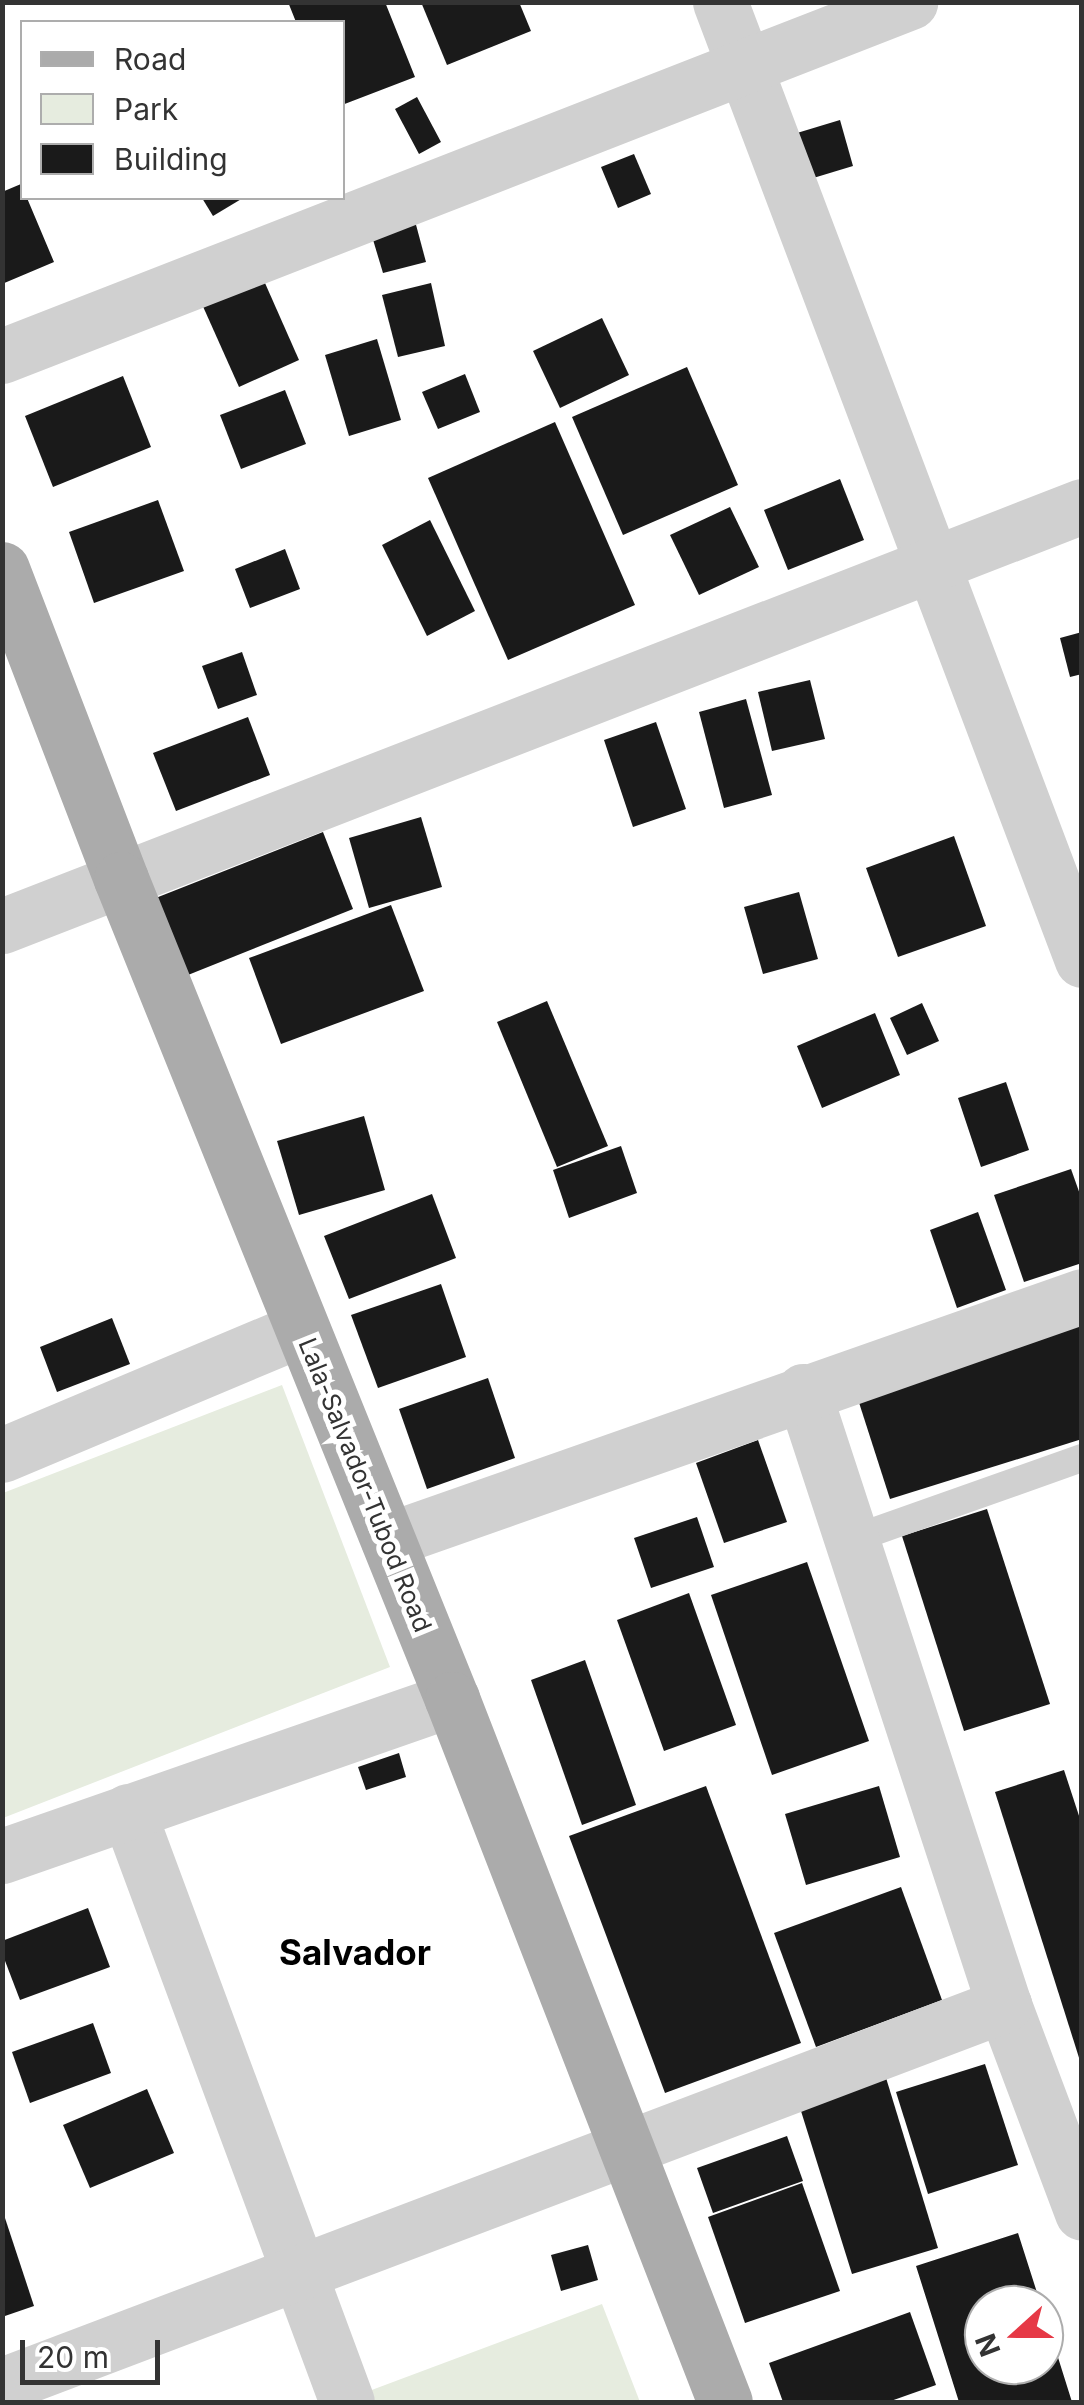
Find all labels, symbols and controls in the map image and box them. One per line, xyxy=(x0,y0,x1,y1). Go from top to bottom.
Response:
legend xyxy=(20,20,345,200)
text: Road xyxy=(114,41,186,77)
text: Park xyxy=(114,91,178,127)
text: Building xyxy=(114,141,228,177)
street label: Lala-Salvador-Tubod Road xyxy=(292,1334,438,1636)
district label: Salvador xyxy=(279,1931,431,1973)
north arrow xyxy=(964,2285,1064,2385)
scale bar xyxy=(25,2320,165,2382)
text: N xyxy=(968,2329,1008,2361)
text: 20 m xyxy=(37,2339,109,2375)

